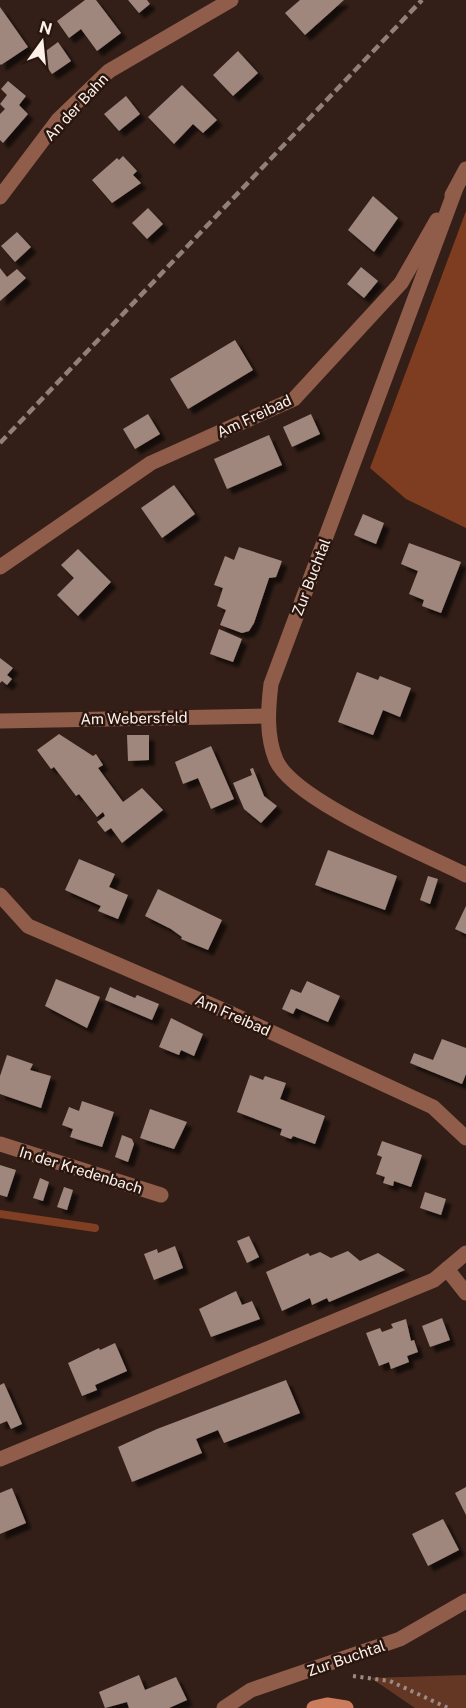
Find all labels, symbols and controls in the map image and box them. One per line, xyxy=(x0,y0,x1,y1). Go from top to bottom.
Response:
north arrow xyxy=(12,12,72,72)
text: N xyxy=(37,17,54,39)
street label: An der Bahn xyxy=(41,70,111,144)
street label: Am Freibad xyxy=(214,391,294,441)
street label: Zur Buchtal xyxy=(288,536,334,618)
street label: Am Webersfeld xyxy=(80,709,188,727)
street label: Am Freibad xyxy=(193,991,273,1039)
street label: In der Kredenbach xyxy=(17,1143,145,1197)
street label: Zur Buchtal xyxy=(305,1637,387,1679)

